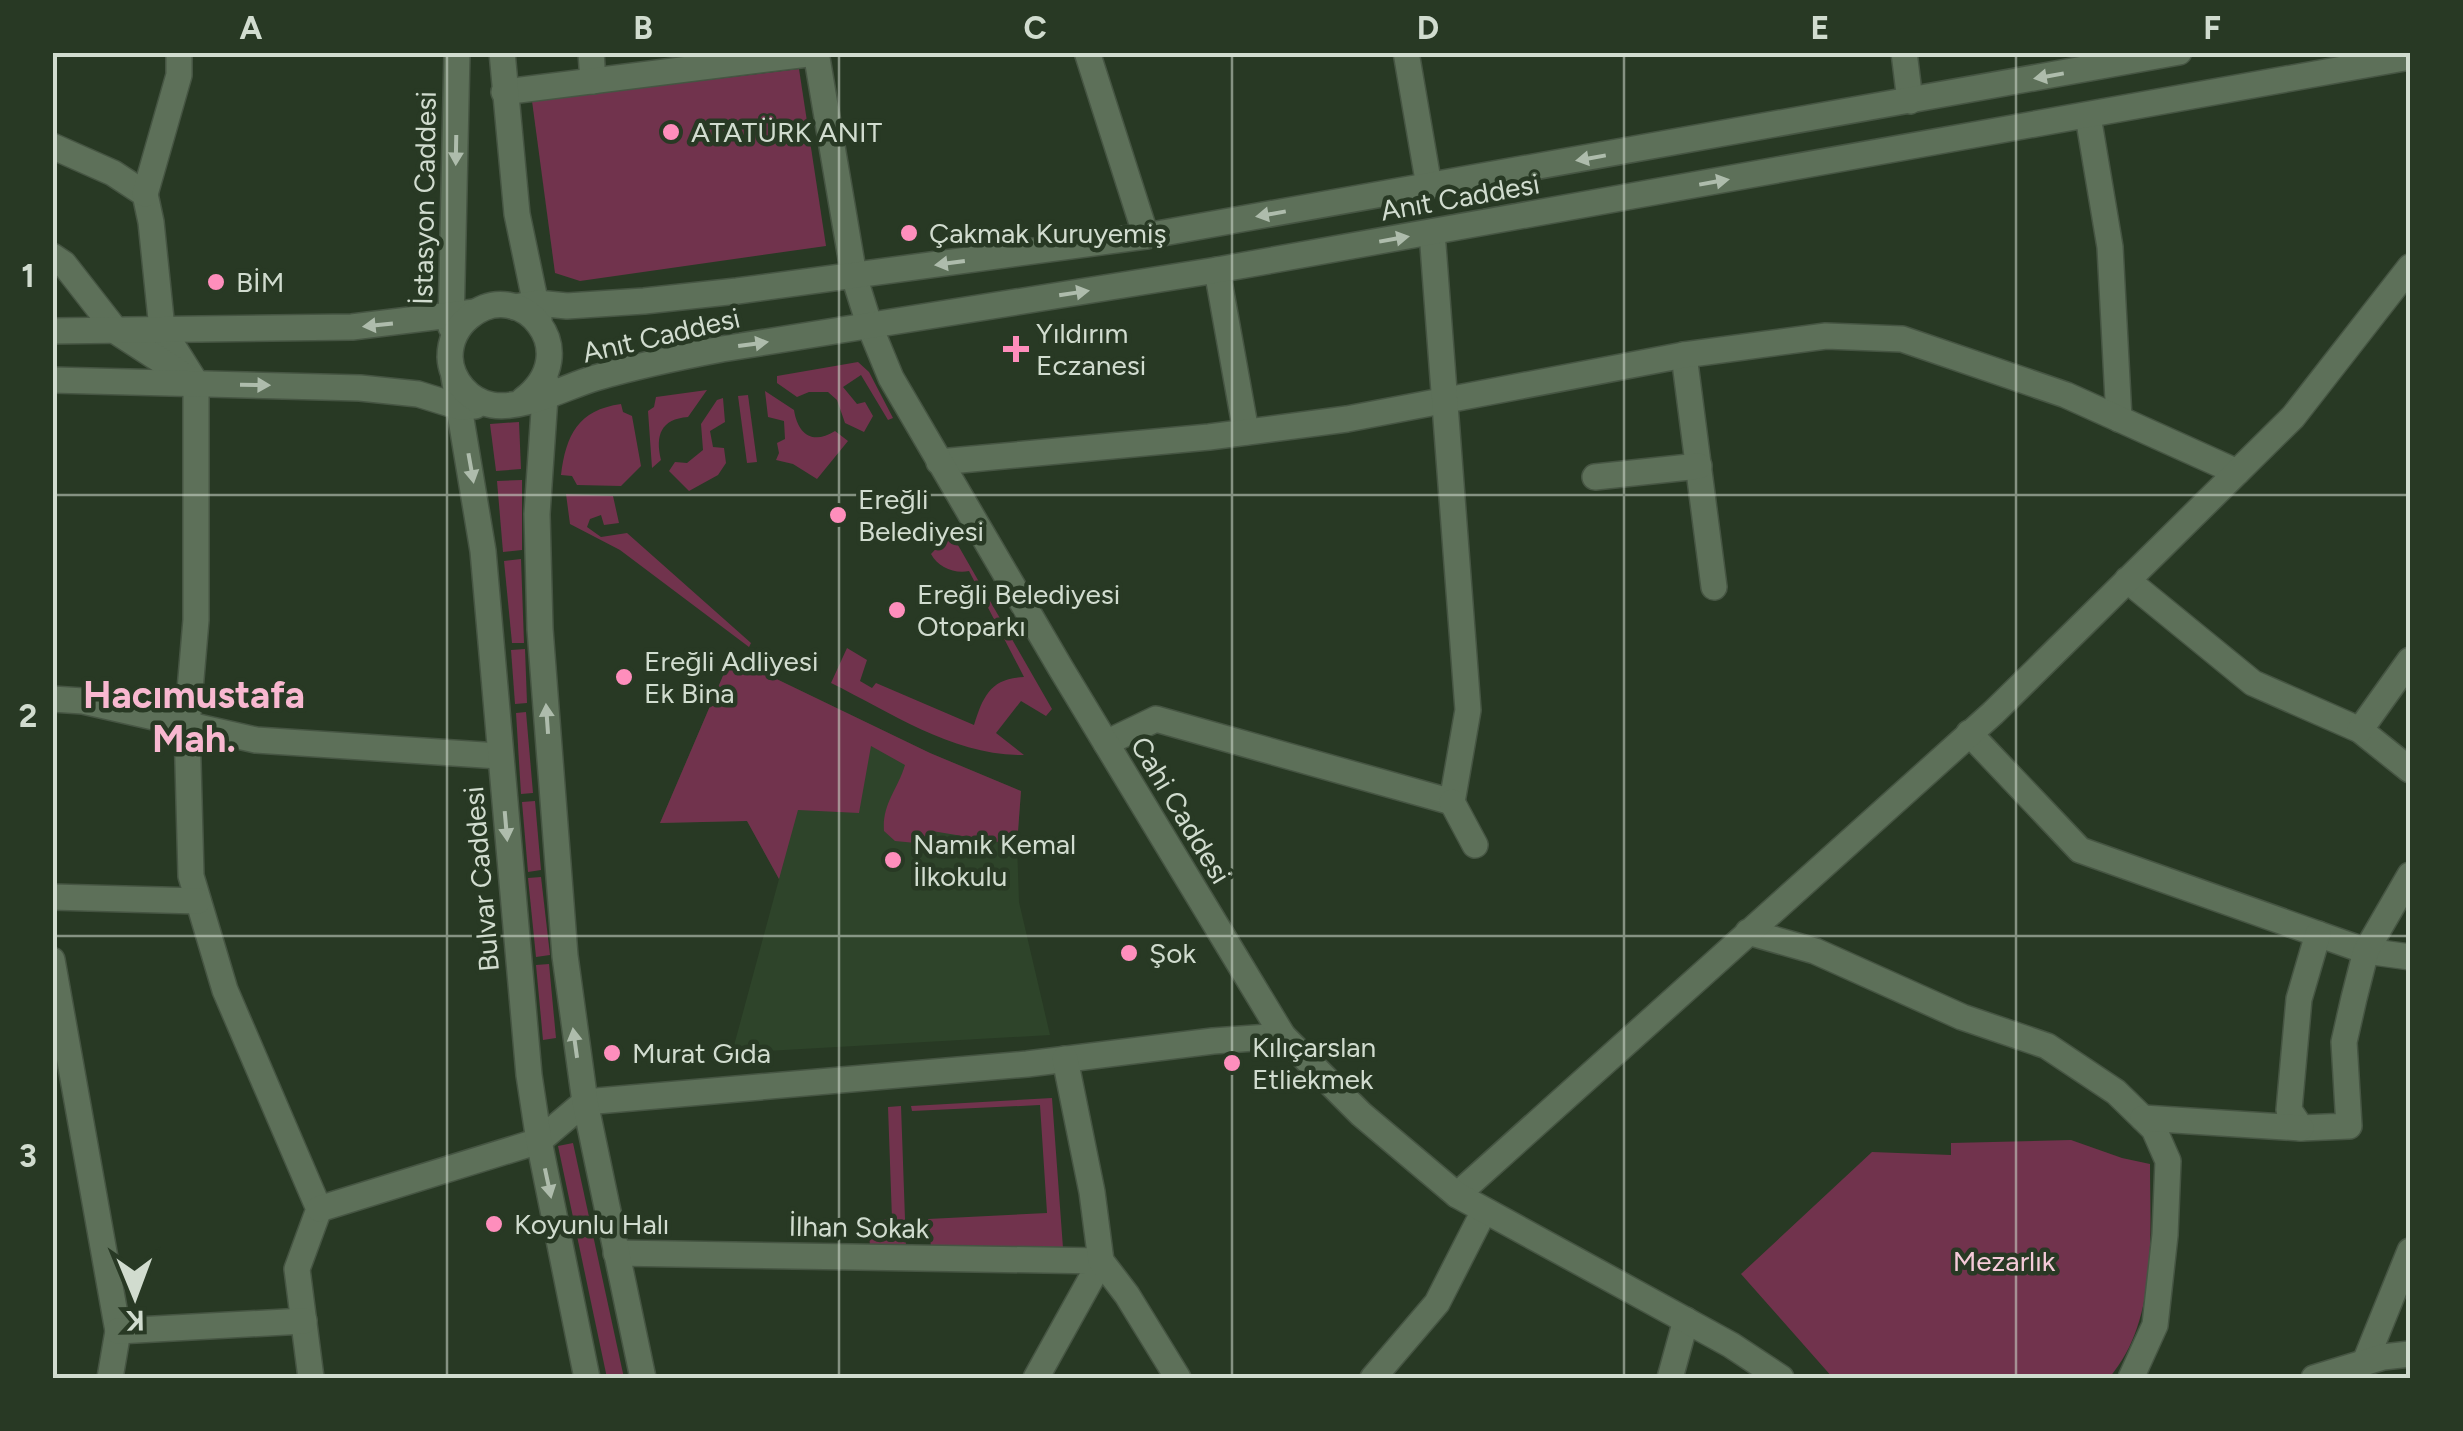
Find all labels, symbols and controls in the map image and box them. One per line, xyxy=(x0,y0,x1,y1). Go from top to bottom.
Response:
text: A xyxy=(240,9,263,47)
text: B xyxy=(633,9,653,47)
text: C xyxy=(1023,9,1047,47)
text: D xyxy=(1417,9,1439,47)
text: E xyxy=(1811,9,1829,47)
text: F xyxy=(2203,9,2221,47)
one-way arrow xyxy=(2032,69,2064,84)
street label: İstasyon Caddesi xyxy=(405,91,443,305)
place label: ATATÜRK ANIT xyxy=(691,115,883,149)
marker: ATATÜRK ANIT xyxy=(660,121,682,143)
one-way arrow xyxy=(447,134,463,166)
one-way arrow xyxy=(1575,151,1606,166)
street label: Anıt Caddesi xyxy=(1378,166,1542,228)
one-way arrow xyxy=(1699,174,1731,189)
one-way arrow xyxy=(1255,207,1286,222)
place label: Çakmak Kuruyemiş xyxy=(929,216,1167,250)
marker: Çakmak Kuruyemiş xyxy=(898,222,920,244)
one-way arrow xyxy=(1379,231,1411,246)
one-way arrow xyxy=(933,256,965,272)
text: 1 xyxy=(21,257,35,295)
place label: BİM xyxy=(236,265,284,299)
marker: BİM xyxy=(205,271,227,293)
one-way arrow xyxy=(1059,285,1090,301)
street label: Anıt Caddesi xyxy=(579,300,743,370)
place label: Yıldırım Eczanesi xyxy=(1036,316,1146,382)
one-way arrow xyxy=(362,317,394,333)
one-way arrow xyxy=(738,336,769,351)
marker: Yıldırım Eczanesi xyxy=(1005,338,1027,360)
one-way arrow xyxy=(239,377,271,393)
one-way arrow xyxy=(464,453,479,484)
place label: Ereğli Belediyesi xyxy=(858,482,984,548)
marker: Ereğli Belediyesi xyxy=(827,504,849,526)
place label: Ereğli Belediyesi Otoparkı xyxy=(917,577,1120,643)
marker: Ereğli Belediyesi Otoparkı xyxy=(886,599,908,621)
place label: Ereğli Adliyesi Ek Bina xyxy=(644,644,818,710)
marker: Ereğli Adliyesi Ek Bina xyxy=(613,666,635,688)
district label: Hacımustafa Mah. xyxy=(83,672,305,762)
text: 2 xyxy=(19,697,37,735)
one-way arrow xyxy=(539,703,555,735)
street label: Cahi Caddesi xyxy=(1124,730,1238,890)
street label: Bulvar Caddesi xyxy=(456,785,506,973)
one-way arrow xyxy=(498,811,514,842)
place label: Namık Kemal İlkokulu xyxy=(913,827,1076,893)
marker: Namık Kemal İlkokulu xyxy=(882,849,904,871)
place label: Şok xyxy=(1149,936,1196,970)
marker: Şok xyxy=(1118,942,1140,964)
one-way arrow xyxy=(567,1026,583,1058)
place label: Kılıçarslan Etliekmek xyxy=(1252,1030,1376,1096)
place label: Murat Gıda xyxy=(632,1036,771,1070)
marker: Murat Gıda xyxy=(601,1042,623,1064)
marker: Kılıçarslan Etliekmek xyxy=(1221,1052,1243,1074)
text: 3 xyxy=(19,1137,37,1175)
one-way arrow xyxy=(540,1168,556,1199)
place label: Koyunlu Halı xyxy=(514,1207,669,1241)
street label: İlhan Sokak xyxy=(788,1209,930,1245)
marker: Koyunlu Halı xyxy=(483,1213,505,1235)
park label: Mezarlık xyxy=(1953,1244,2056,1278)
north arrow xyxy=(85,1246,185,1346)
text: K xyxy=(125,1304,145,1338)

